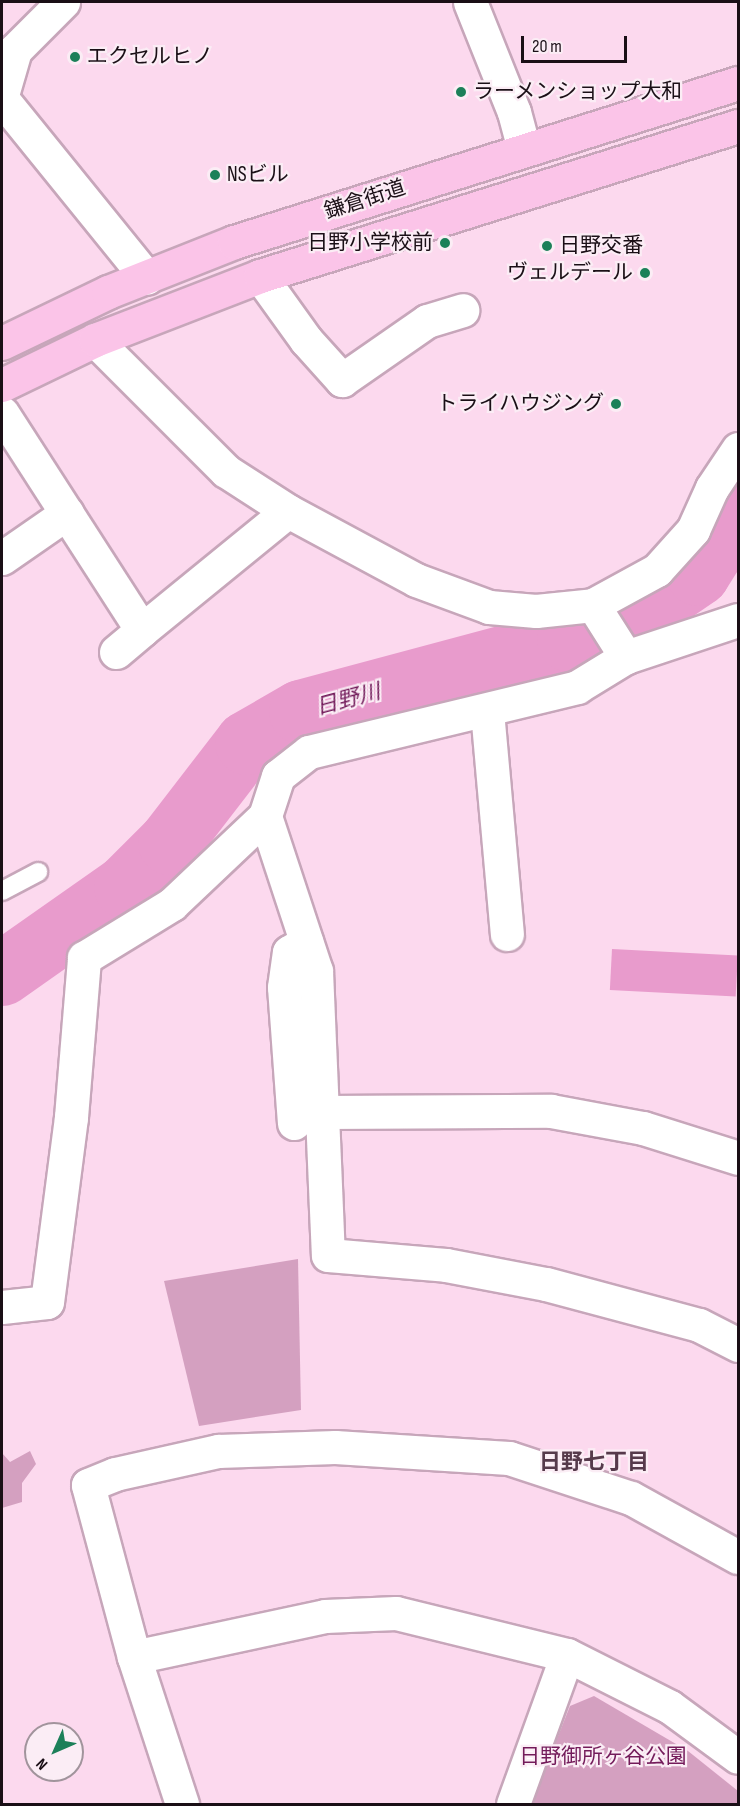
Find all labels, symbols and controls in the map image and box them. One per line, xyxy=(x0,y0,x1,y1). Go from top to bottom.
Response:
scale bar xyxy=(524,24,630,62)
text: 20 m xyxy=(532,36,562,57)
place label: エクセルヒノ xyxy=(87,44,213,70)
marker: エクセルヒノ xyxy=(68,50,82,64)
place label: ラーメンショップ大和 xyxy=(473,79,683,105)
marker: ラーメンショップ大和 xyxy=(454,85,468,99)
place label: NSビル xyxy=(227,162,289,188)
marker: NSビル xyxy=(208,168,222,182)
street label: 鎌倉街道 xyxy=(321,175,409,225)
place label: 日野小学校前 xyxy=(307,230,433,256)
place label: 日野交番 xyxy=(559,233,643,259)
marker: 日野小学校前 xyxy=(438,236,452,250)
marker: 日野交番 xyxy=(540,239,554,253)
place label: ヴェルデール xyxy=(507,260,633,286)
marker: ヴェルデール xyxy=(638,266,652,280)
place label: トライハウジング xyxy=(436,391,604,417)
marker: トライハウジング xyxy=(609,397,623,411)
water label: 日野川 xyxy=(313,679,383,721)
district label: 日野七丁目 xyxy=(539,1450,649,1476)
north arrow xyxy=(24,1722,84,1782)
park label: 日野御所ヶ谷公園 xyxy=(519,1744,687,1770)
text: N xyxy=(33,1754,52,1773)

